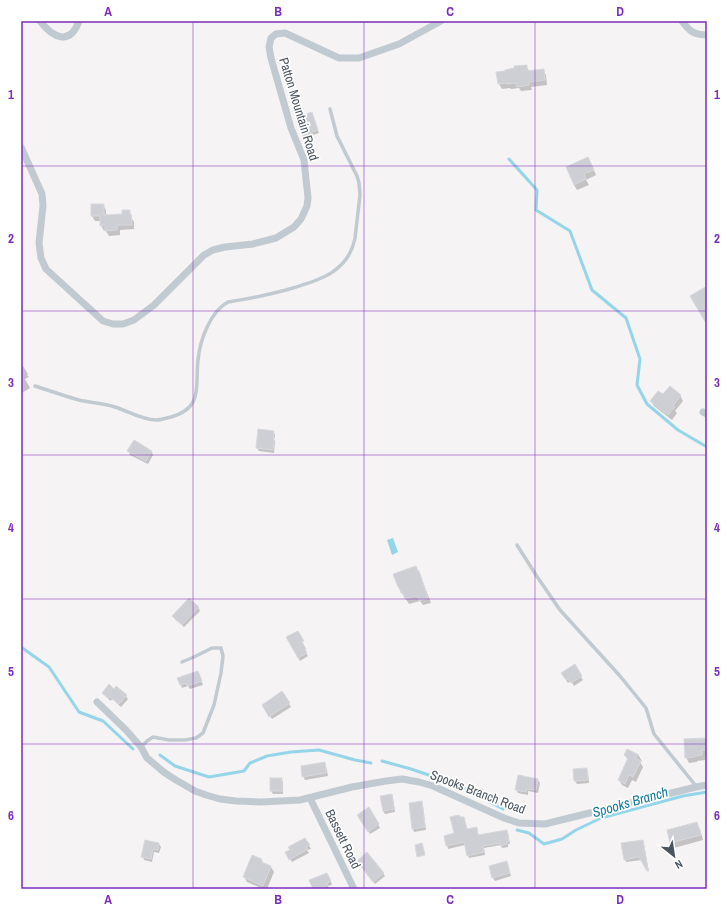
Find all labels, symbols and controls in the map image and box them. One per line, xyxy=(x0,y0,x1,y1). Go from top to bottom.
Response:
text: A xyxy=(104,3,112,20)
text: B xyxy=(274,3,282,20)
text: C xyxy=(446,3,454,20)
text: D xyxy=(616,3,624,20)
street label: Patton Mountain Road xyxy=(275,56,323,163)
text: 1 xyxy=(8,86,14,103)
text: 1 xyxy=(714,86,720,103)
text: 2 xyxy=(8,230,14,247)
text: 2 xyxy=(714,230,720,247)
text: 3 xyxy=(8,374,14,391)
text: 3 xyxy=(714,374,720,391)
text: 4 xyxy=(8,519,14,536)
text: 4 xyxy=(714,519,720,536)
text: 5 xyxy=(8,663,14,680)
text: 5 xyxy=(714,663,720,680)
street label: Spooks Branch Road xyxy=(428,766,528,818)
water label: Spooks Branch xyxy=(590,783,670,821)
text: 6 xyxy=(8,807,14,824)
street label: Bassett Road xyxy=(321,807,365,872)
text: 6 xyxy=(714,807,720,824)
north arrow xyxy=(654,836,694,876)
text: N xyxy=(673,857,685,872)
text: A xyxy=(104,891,112,908)
text: B xyxy=(274,891,282,908)
text: C xyxy=(446,891,454,908)
text: D xyxy=(616,891,624,908)

